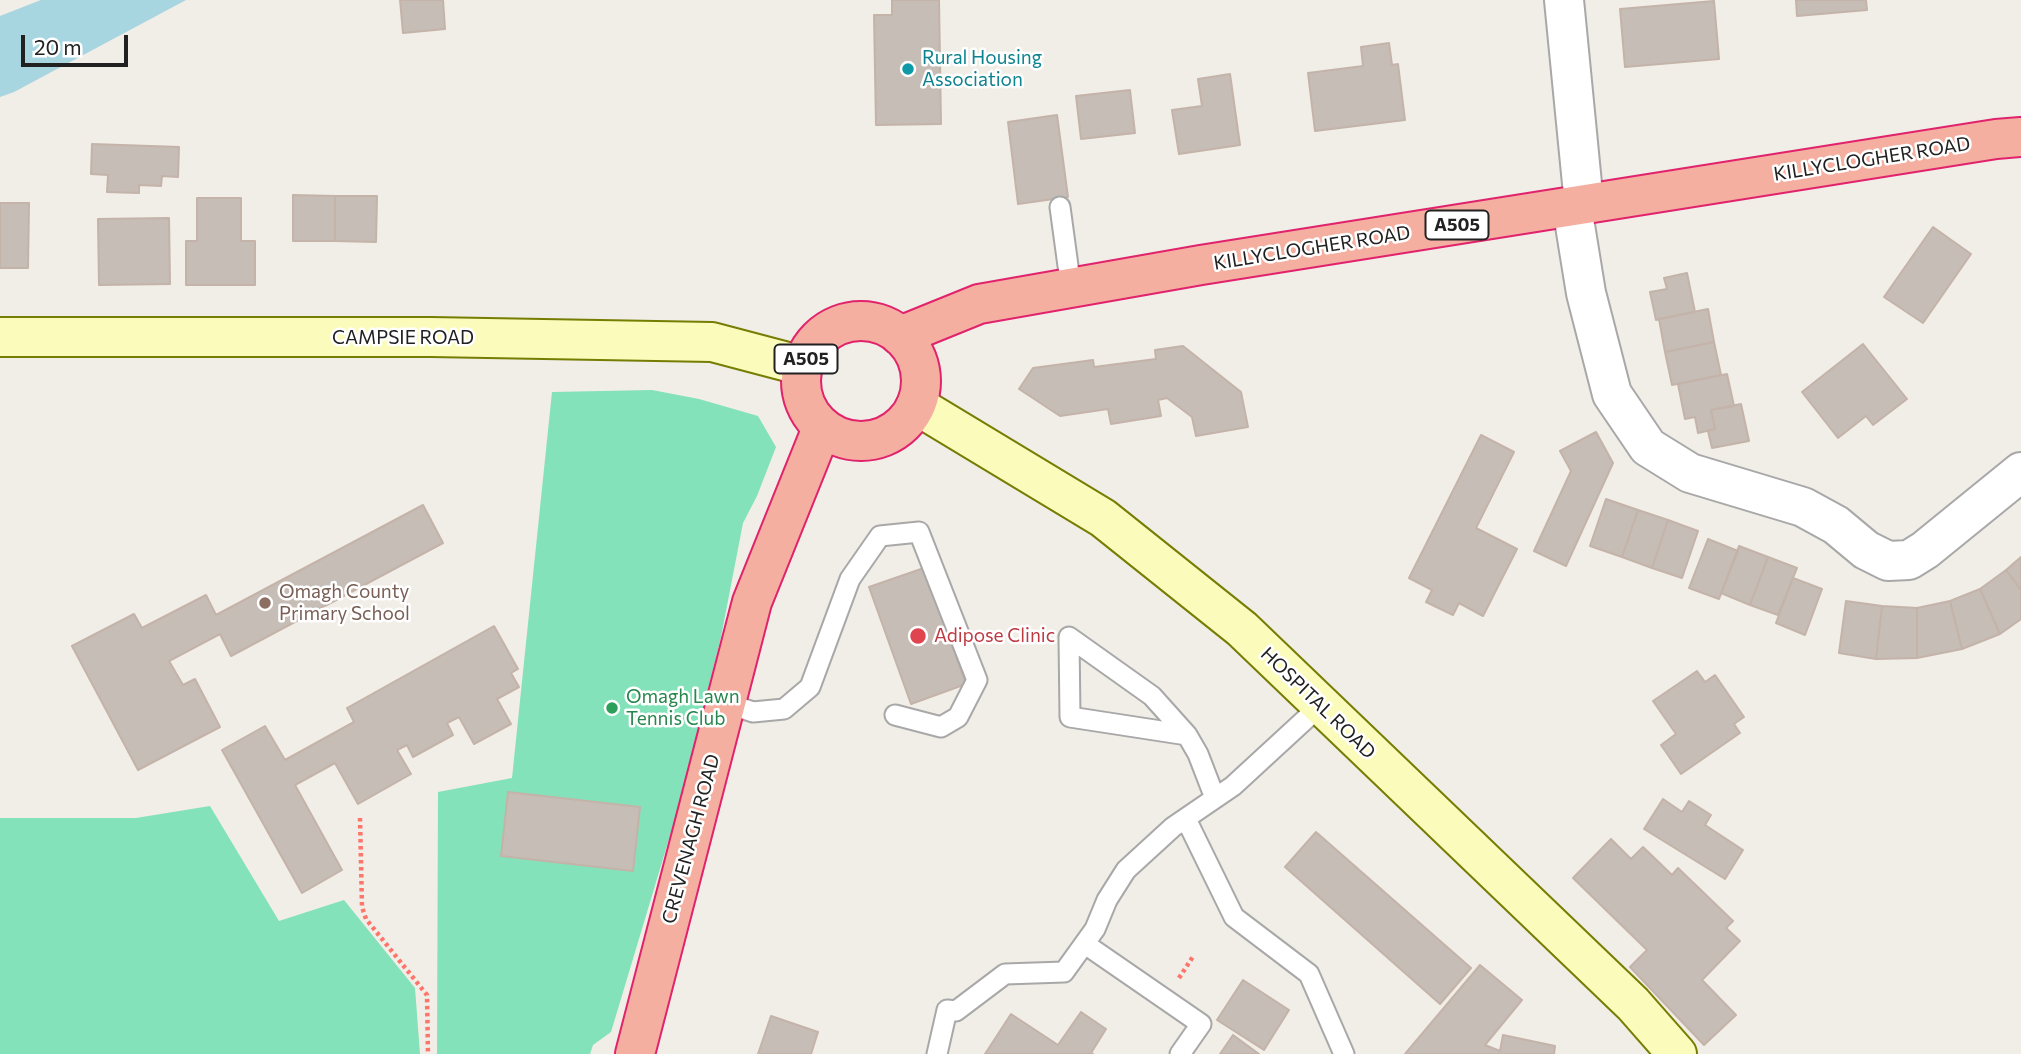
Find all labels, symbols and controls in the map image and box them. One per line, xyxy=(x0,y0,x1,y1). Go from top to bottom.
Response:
scale bar xyxy=(24,21,131,65)
text: 20 m xyxy=(34,34,82,59)
place label: Rural Housing Association xyxy=(922,47,1042,91)
marker: Rural Housing Association xyxy=(900,61,916,77)
street label: KILLYCLOGHER ROAD xyxy=(1772,132,1972,186)
road number: A505 xyxy=(1426,210,1488,240)
street label: KILLYCLOGHER ROAD xyxy=(1212,221,1412,275)
street label: CAMPSIE ROAD xyxy=(332,327,474,349)
road number: A505 xyxy=(774,344,838,374)
place label: Omagh County Primary School xyxy=(279,581,410,625)
marker: Omagh County Primary School xyxy=(257,595,273,611)
place label: Adipose Clinic xyxy=(934,625,1055,647)
marker: Adipose Clinic xyxy=(908,626,928,646)
street label: HOSPITAL ROAD xyxy=(1256,642,1380,764)
place label: Omagh Lawn Tennis Club xyxy=(626,686,740,730)
marker: Omagh Lawn Tennis Club xyxy=(604,700,620,716)
street label: CREVENAGH ROAD xyxy=(657,752,725,926)

